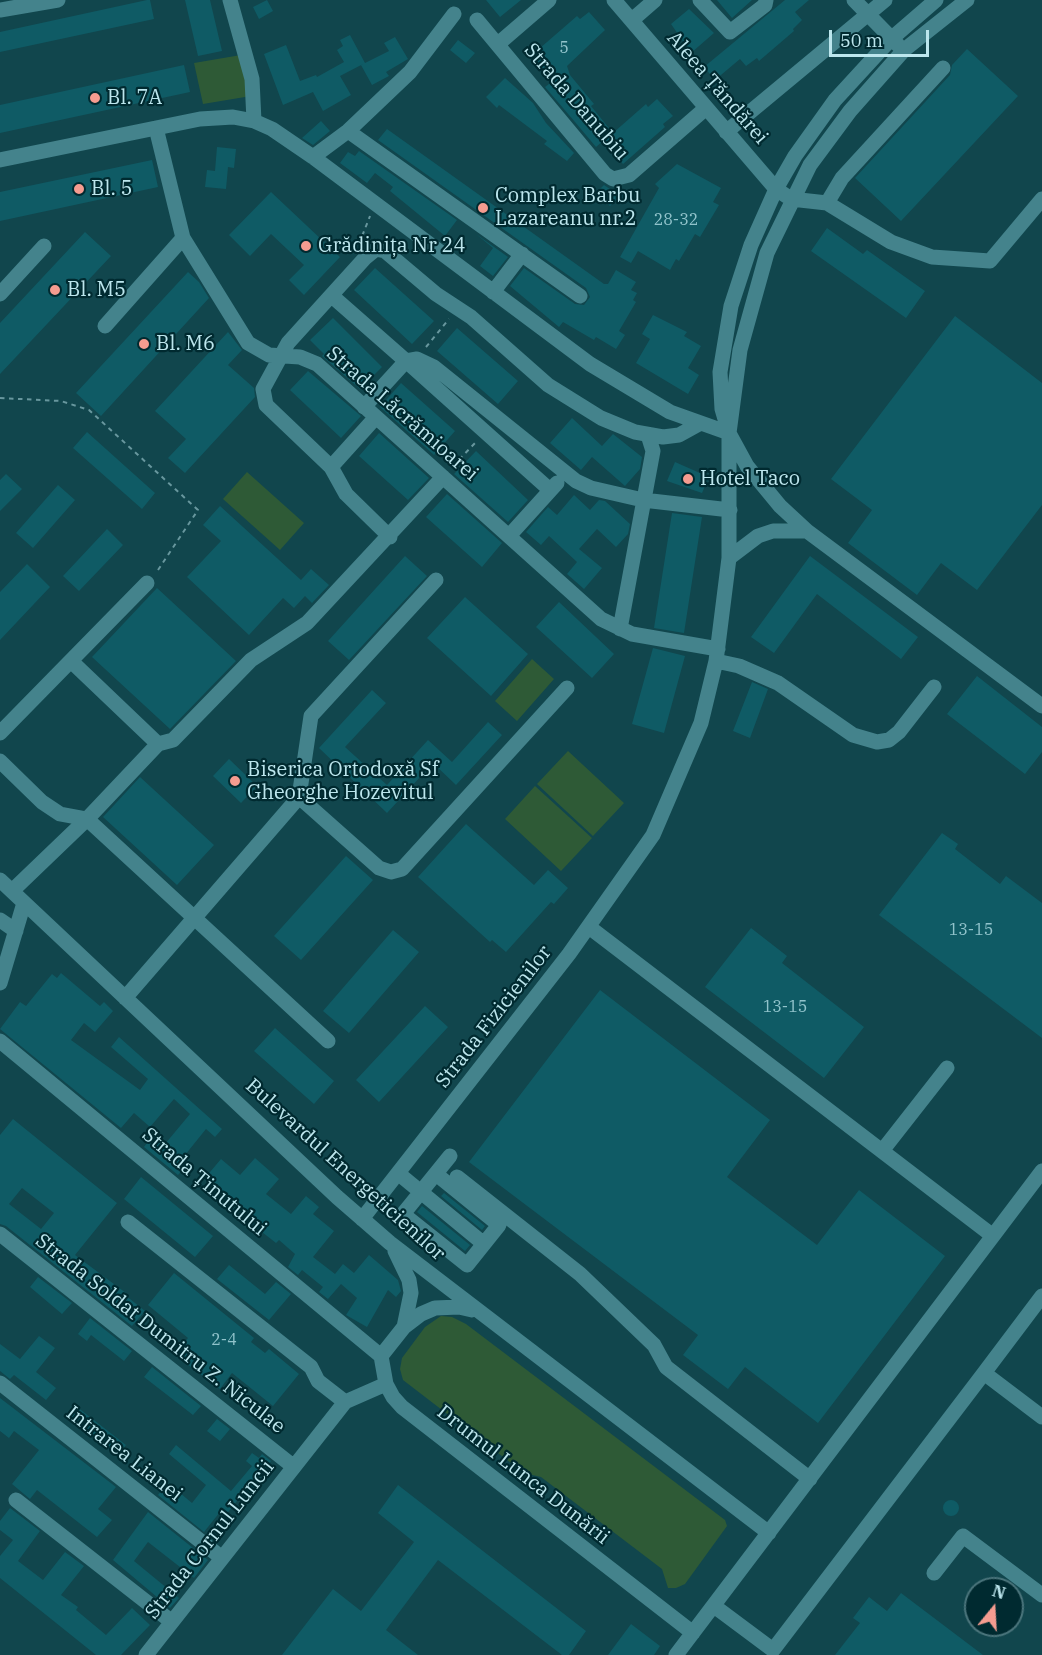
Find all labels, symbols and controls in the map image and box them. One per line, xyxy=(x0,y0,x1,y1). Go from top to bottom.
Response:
scale bar xyxy=(832,18,932,56)
street label: Aleea Țăndărei xyxy=(661,27,773,149)
text: 50 m xyxy=(840,29,883,52)
house number: 5 xyxy=(559,38,569,58)
street label: Strada Danubiu xyxy=(519,39,633,165)
place label: Bl. 7A xyxy=(107,86,162,110)
marker: Bl. 7A xyxy=(88,91,102,105)
place label: Bl. 5 xyxy=(91,177,133,201)
marker: Bl. 5 xyxy=(72,182,86,196)
place label: Complex Barbu Lazareanu nr.2 xyxy=(495,184,640,231)
marker: Complex Barbu Lazareanu nr.2 xyxy=(476,201,490,215)
house number: 28-32 xyxy=(654,210,698,230)
place label: Grădinița Nr 24 xyxy=(318,234,465,258)
marker: Grădinița Nr 24 xyxy=(299,239,313,253)
place label: Bl. M5 xyxy=(67,278,126,302)
marker: Bl. M5 xyxy=(48,283,62,297)
place label: Bl. M6 xyxy=(156,332,215,356)
marker: Bl. M6 xyxy=(137,337,151,351)
street label: Strada Lăcrămioarei xyxy=(321,342,483,486)
place label: Hotel Taco xyxy=(700,467,800,491)
marker: Hotel Taco xyxy=(681,472,695,486)
place label: Biserica Ortodoxă Sf Gheorghe Hozevitul xyxy=(247,758,439,805)
marker: Biserica Ortodoxă Sf Gheorghe Hozevitul xyxy=(228,774,242,788)
house number: 13-15 xyxy=(949,920,993,940)
street label: Strada Fizicienilor xyxy=(431,941,557,1093)
house number: 13-15 xyxy=(763,997,807,1017)
street label: Bulevardul Energeticienilor xyxy=(240,1074,450,1266)
street label: Strada Ținutului xyxy=(137,1123,271,1241)
street label: Strada Soldat Dumitru Z. Niculae xyxy=(30,1229,290,1439)
house number: 2-4 xyxy=(211,1330,237,1350)
street label: Drumul Lunca Dunării xyxy=(432,1400,614,1550)
street label: Intrarea Lianei xyxy=(61,1401,187,1507)
street label: Strada Cornul Luncii xyxy=(141,1456,279,1624)
north arrow xyxy=(964,1577,1024,1637)
text: N xyxy=(990,1580,1008,1603)

